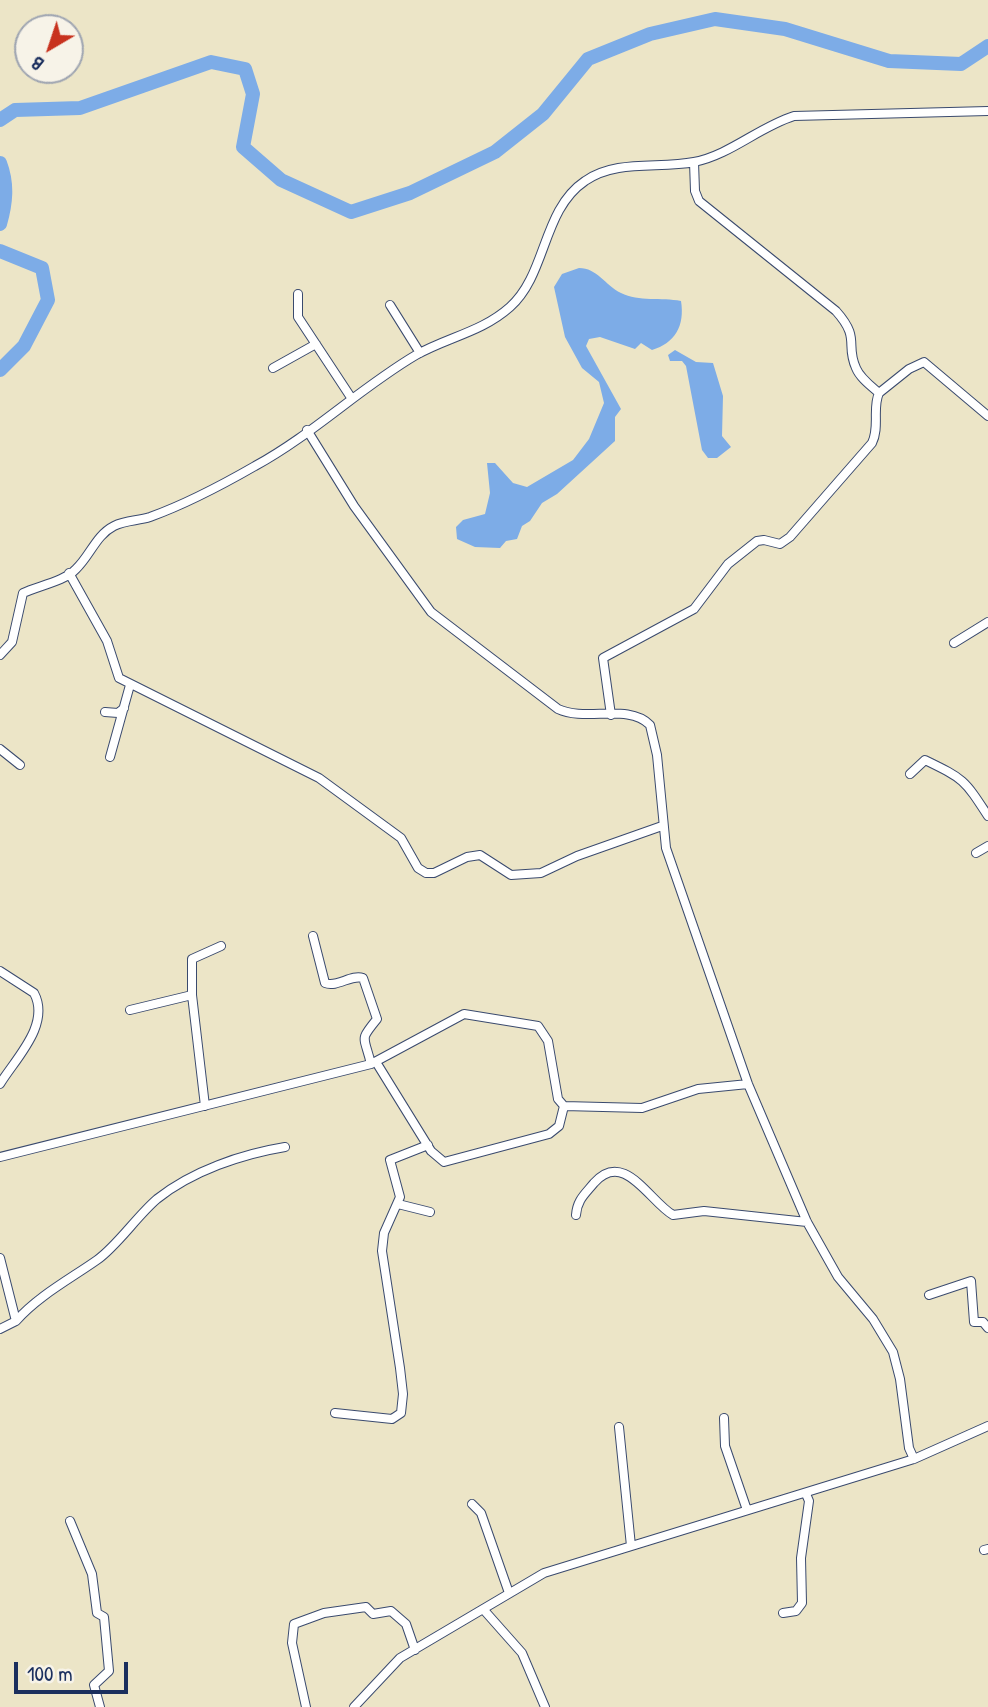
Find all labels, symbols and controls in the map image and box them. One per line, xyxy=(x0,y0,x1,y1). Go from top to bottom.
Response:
north arrow xyxy=(14,14,84,84)
text: B xyxy=(25,51,49,77)
scale bar xyxy=(18,1648,131,1692)
text: 100 m xyxy=(27,1659,73,1688)

